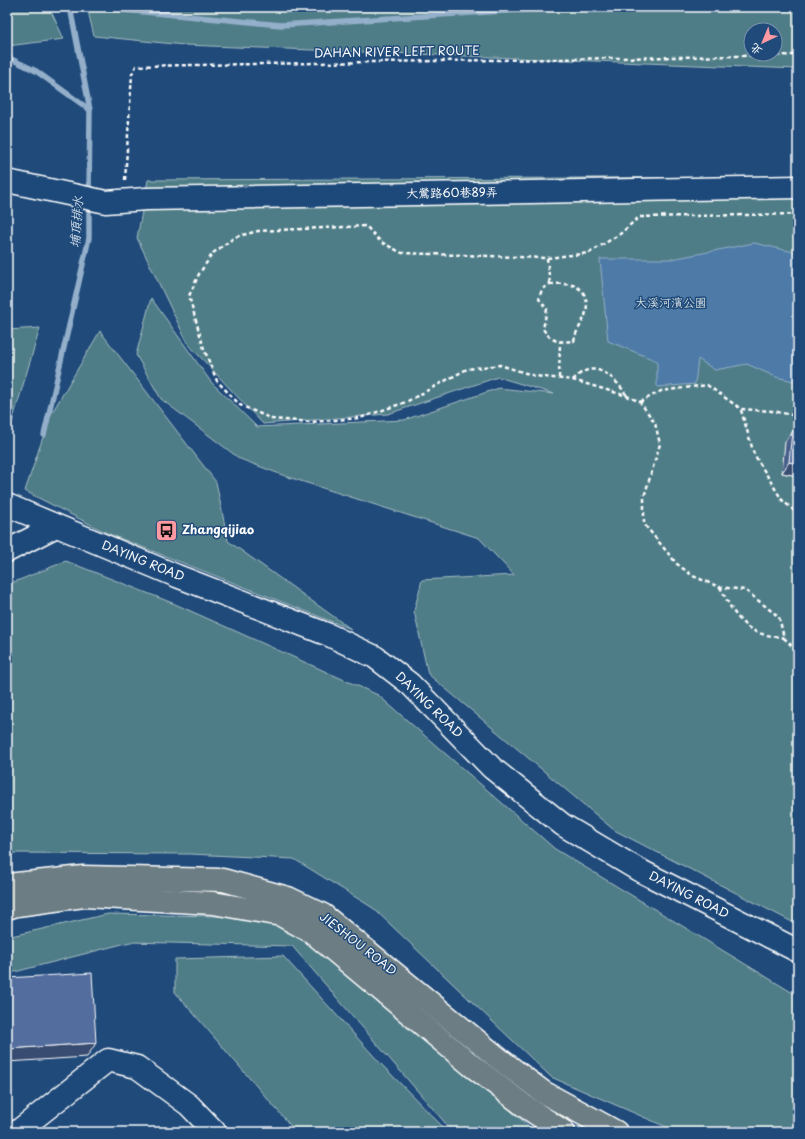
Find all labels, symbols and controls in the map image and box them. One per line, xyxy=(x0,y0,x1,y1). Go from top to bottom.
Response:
north arrow xyxy=(743,22,783,62)
text: 北 xyxy=(746,40,766,59)
street label: DAHAN RIVER LEFT ROUTE xyxy=(314,41,480,61)
street label: 大鶯路60巷89弄 xyxy=(406,182,498,202)
water label: 埔頂排水 xyxy=(64,194,87,249)
park label: 大溪河濱公園 xyxy=(635,293,707,311)
bus stop icon: Zhangqijiao xyxy=(153,517,179,543)
place label: Zhangqijiao xyxy=(182,520,254,538)
street label: DAYING ROAD xyxy=(99,535,187,585)
street label: DAYING ROAD xyxy=(392,667,468,741)
street label: DAYING ROAD xyxy=(646,866,733,922)
street label: JIESHOU ROAD xyxy=(316,907,401,979)

